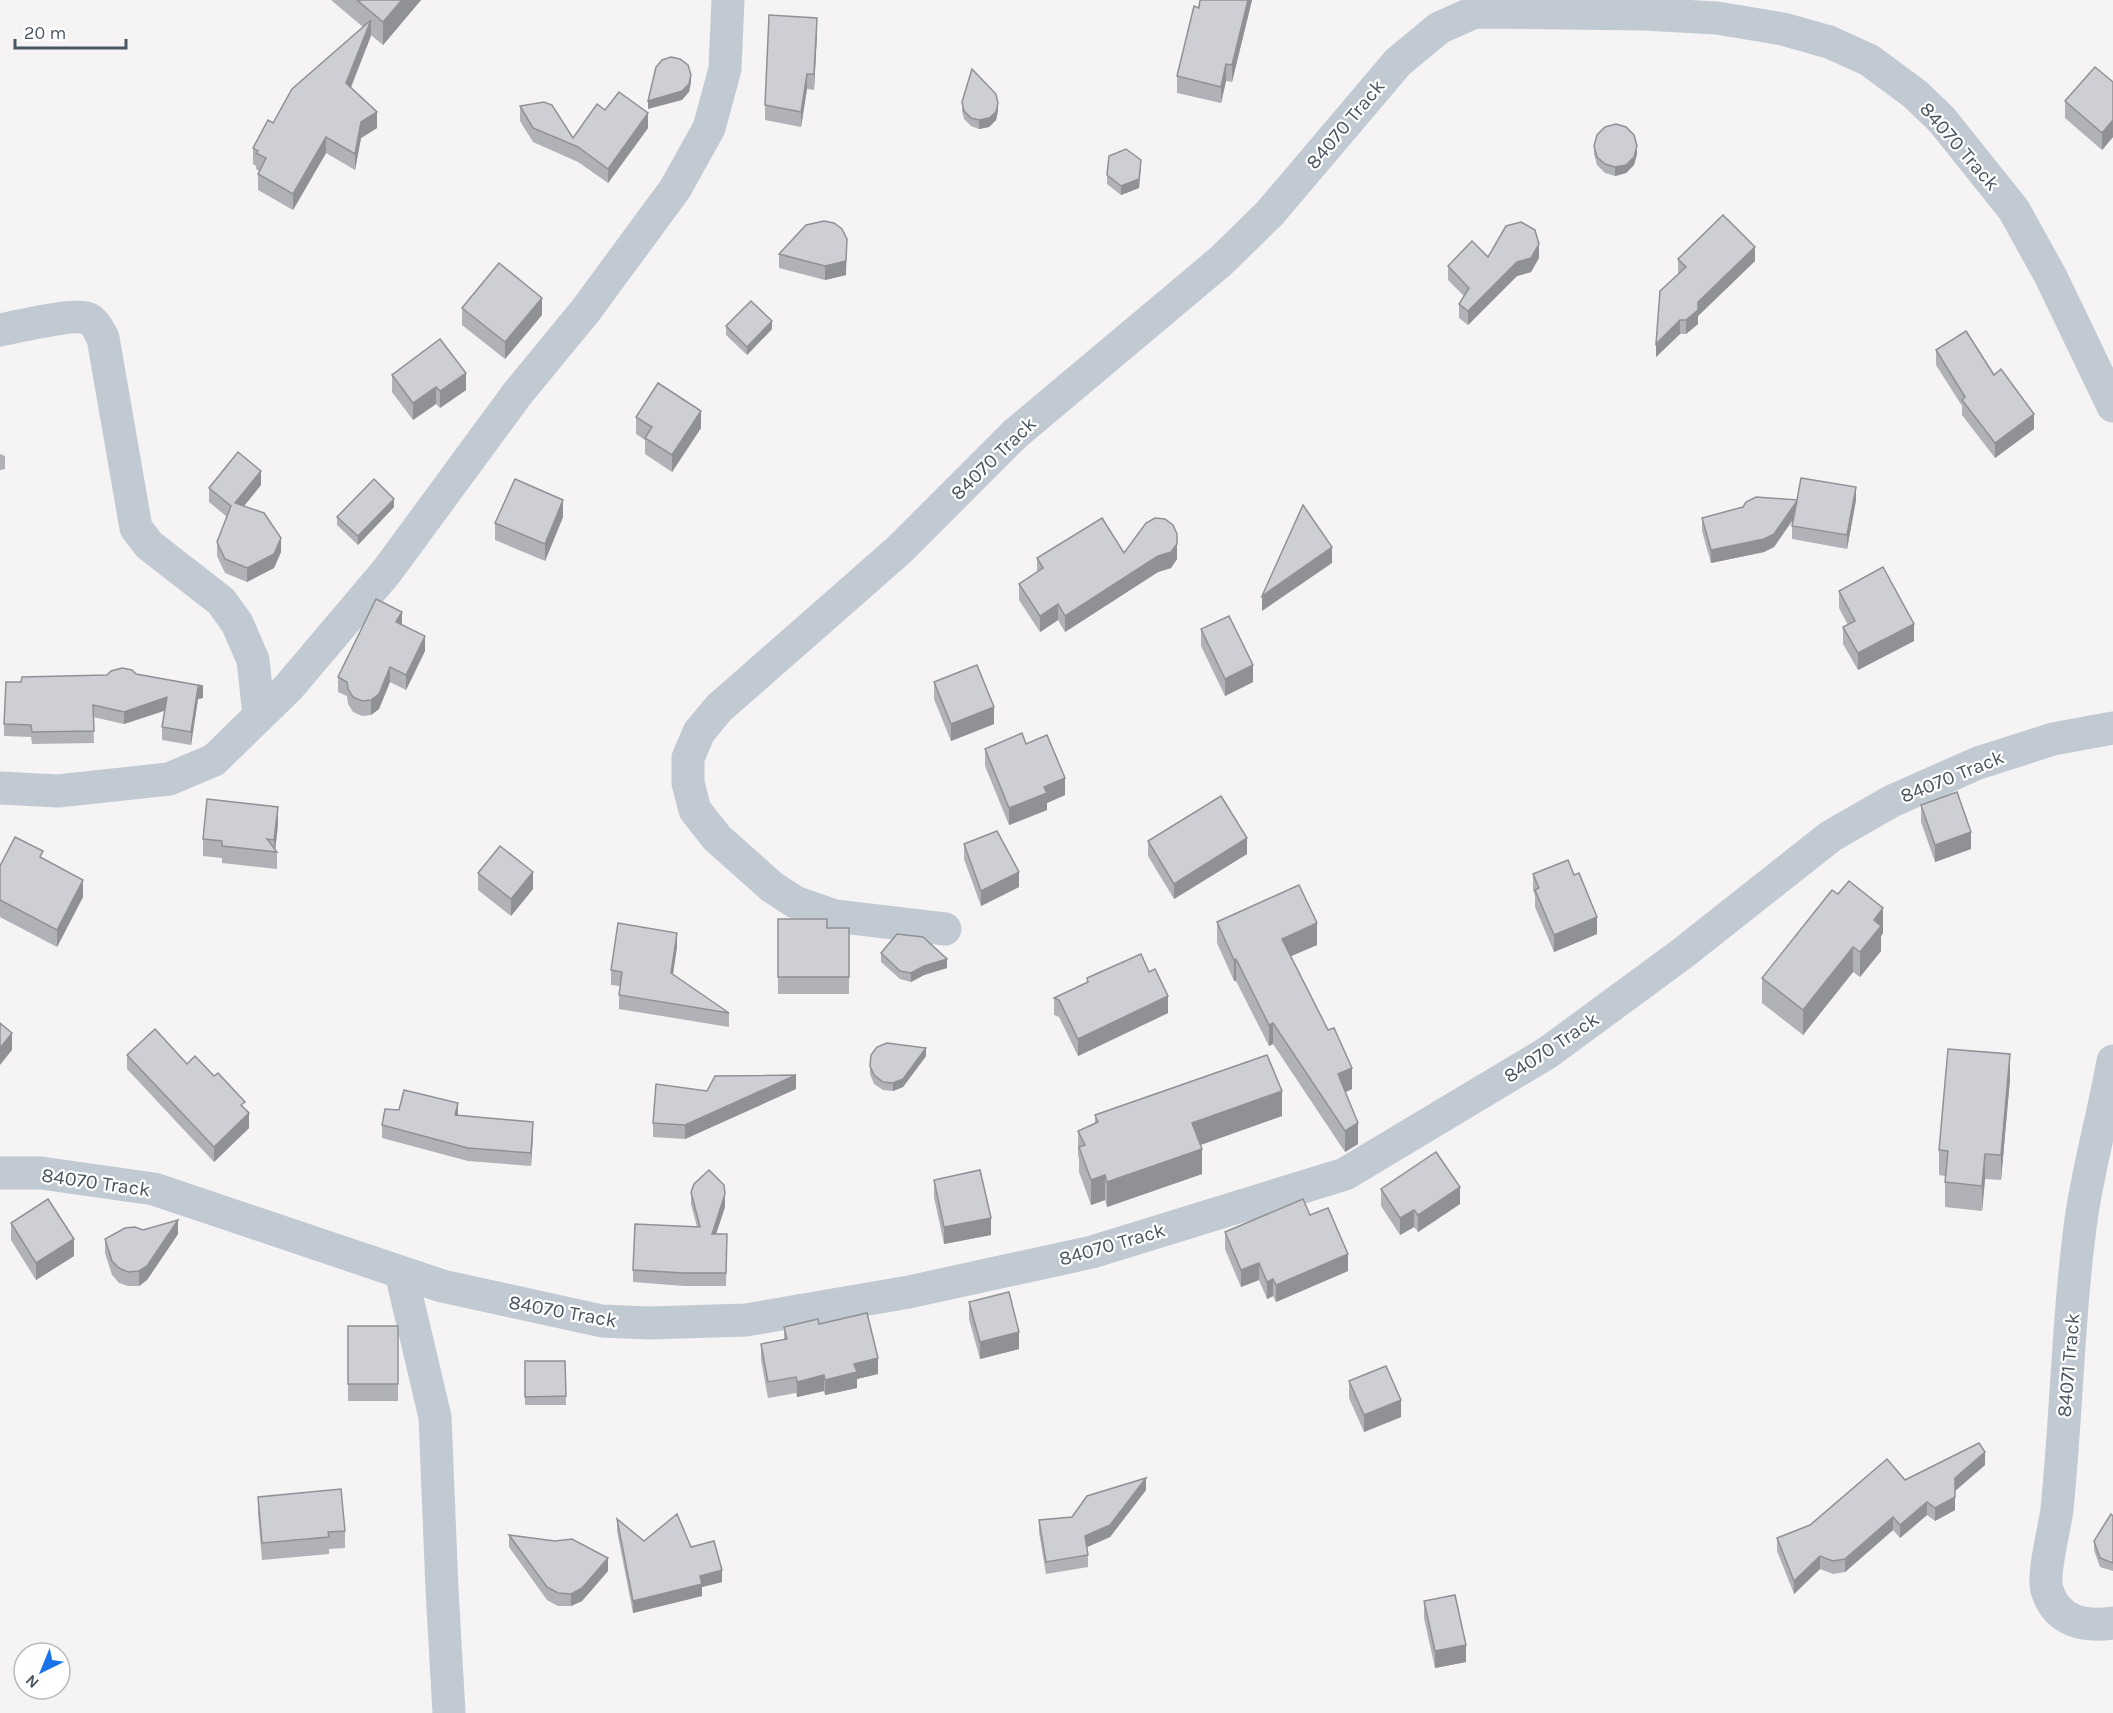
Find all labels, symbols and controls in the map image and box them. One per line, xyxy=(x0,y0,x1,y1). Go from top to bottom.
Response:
scale bar xyxy=(15,12,126,50)
text: 20 m xyxy=(24,22,66,44)
street label: 84070 Track xyxy=(1301,75,1389,174)
street label: 84070 Track xyxy=(1915,97,2004,195)
street label: 84070 Track xyxy=(946,412,1041,505)
street label: 84070 Track xyxy=(1897,745,2007,808)
street label: 84070 Track xyxy=(1499,1007,1603,1088)
street label: 84070 Track xyxy=(40,1163,152,1202)
street label: 84070 Track xyxy=(1056,1218,1168,1271)
street label: 84070 Track xyxy=(507,1291,619,1332)
street label: 84071 Track xyxy=(2052,1312,2085,1418)
north arrow xyxy=(12,1641,72,1701)
text: N xyxy=(21,1671,43,1692)

